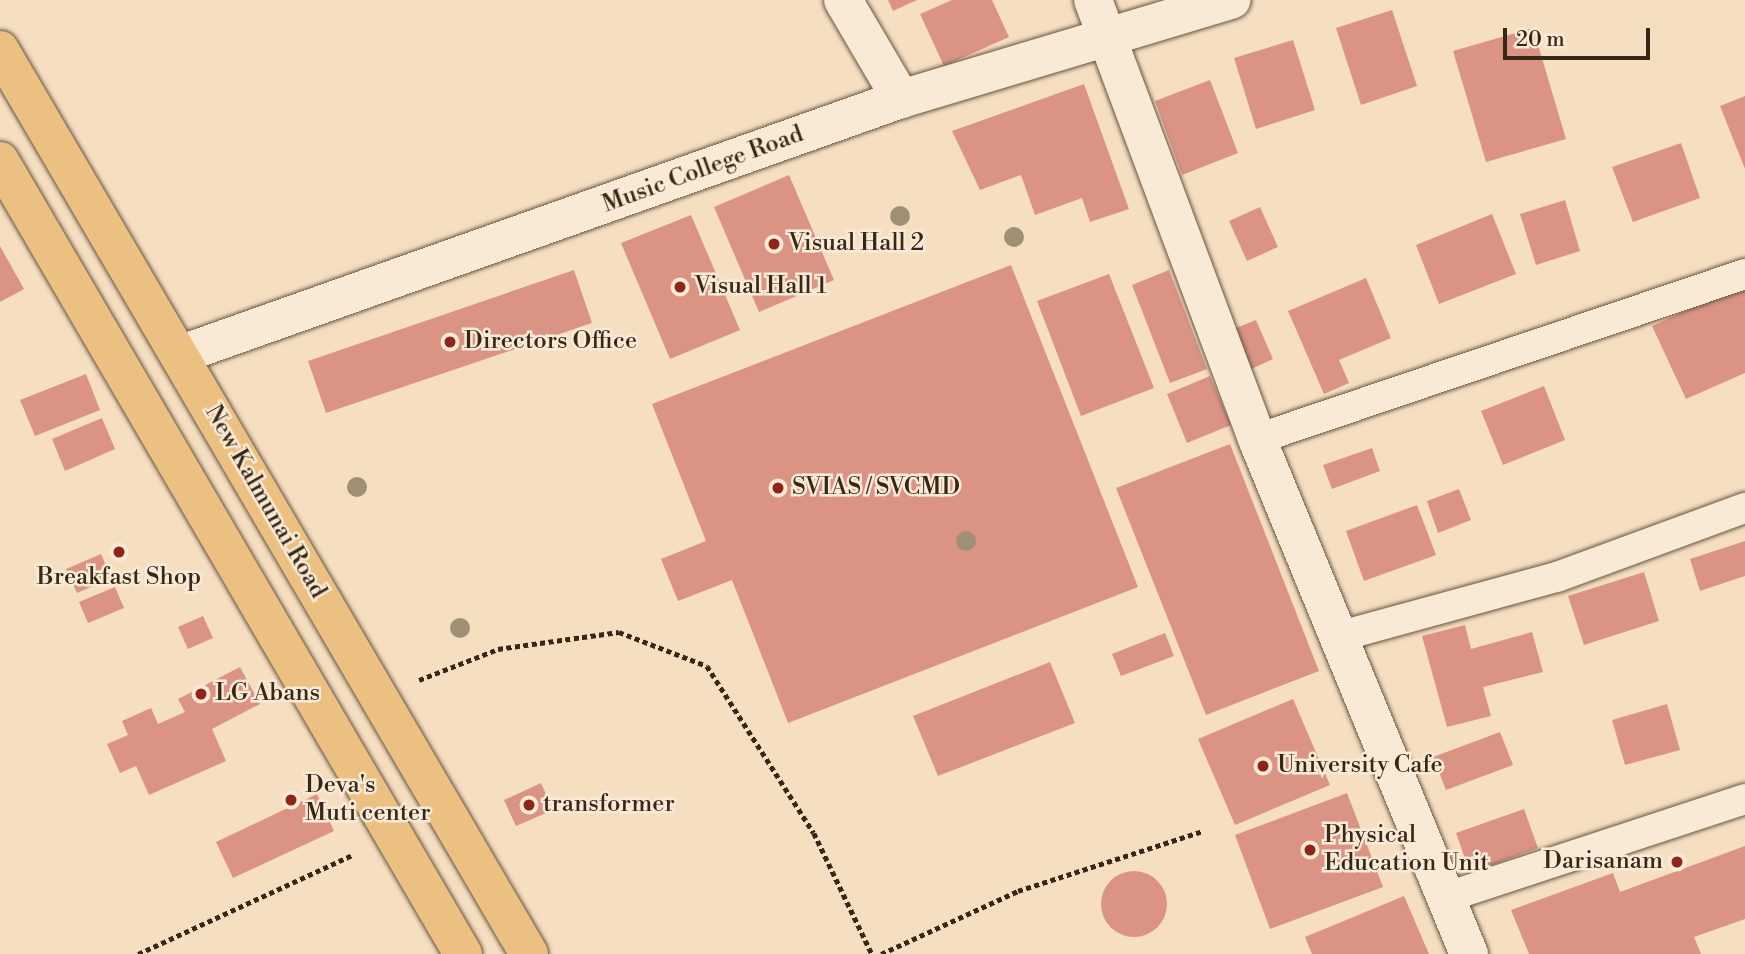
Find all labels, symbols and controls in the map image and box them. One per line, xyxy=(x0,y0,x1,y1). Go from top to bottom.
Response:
scale bar xyxy=(1507,14,1654,58)
text: 20 m xyxy=(1516,27,1565,53)
street label: Music College Road xyxy=(599,120,807,220)
place label: Visual Hall 2 xyxy=(788,230,924,258)
marker: Visual Hall 2 xyxy=(766,236,782,252)
place label: Visual Hall 1 xyxy=(694,273,827,301)
marker: Visual Hall 1 xyxy=(672,279,688,295)
place label: Directors Office xyxy=(464,328,637,356)
marker: Directors Office xyxy=(442,334,458,350)
street label: New Kalmunai Road xyxy=(198,400,332,604)
place label: SVIAS / SVCMD xyxy=(792,474,960,502)
marker: SVIAS / SVCMD xyxy=(770,480,786,496)
marker: Breakfast Shop xyxy=(111,544,127,560)
place label: Breakfast Shop xyxy=(37,564,201,592)
place label: LG Abans xyxy=(215,680,320,708)
marker: LG Abans xyxy=(193,686,209,702)
place label: University Cafe xyxy=(1277,752,1443,780)
marker: University Cafe xyxy=(1255,758,1271,774)
place label: Deva's Muti center xyxy=(305,772,431,828)
place label: transformer xyxy=(543,791,675,819)
marker: Deva's Muti center xyxy=(283,792,299,808)
marker: transformer xyxy=(521,797,537,813)
place label: Physical Education Unit xyxy=(1324,822,1489,878)
marker: Physical Education Unit xyxy=(1302,842,1318,858)
place label: Darisanam xyxy=(1543,848,1663,876)
marker: Darisanam xyxy=(1669,854,1685,870)

